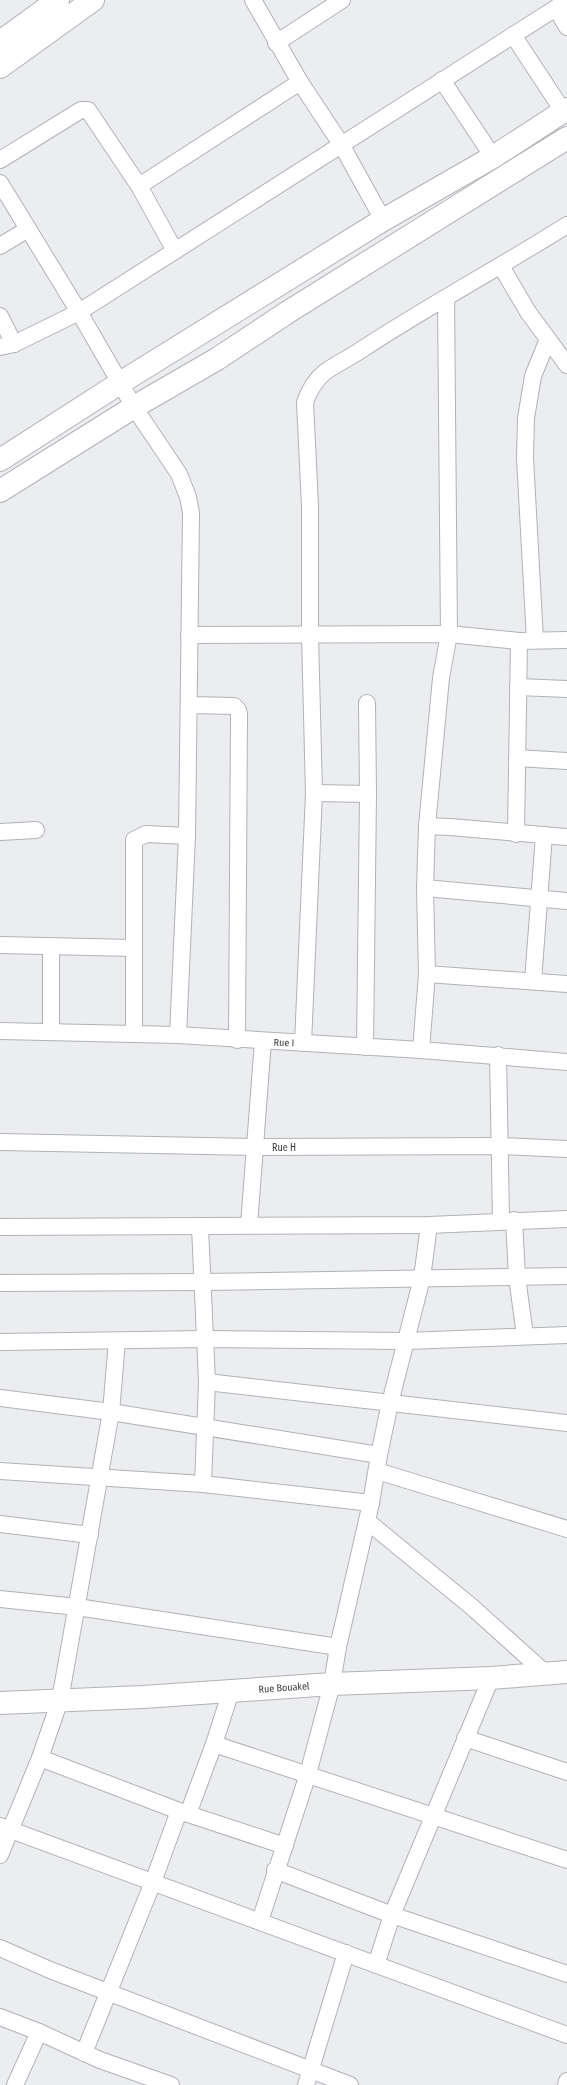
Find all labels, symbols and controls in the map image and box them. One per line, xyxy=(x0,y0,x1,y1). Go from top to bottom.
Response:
street label: Rue I xyxy=(273,1037,294,1049)
street label: Rue H xyxy=(272,1142,296,1154)
street label: Rue Bouakel xyxy=(258,1680,310,1696)

